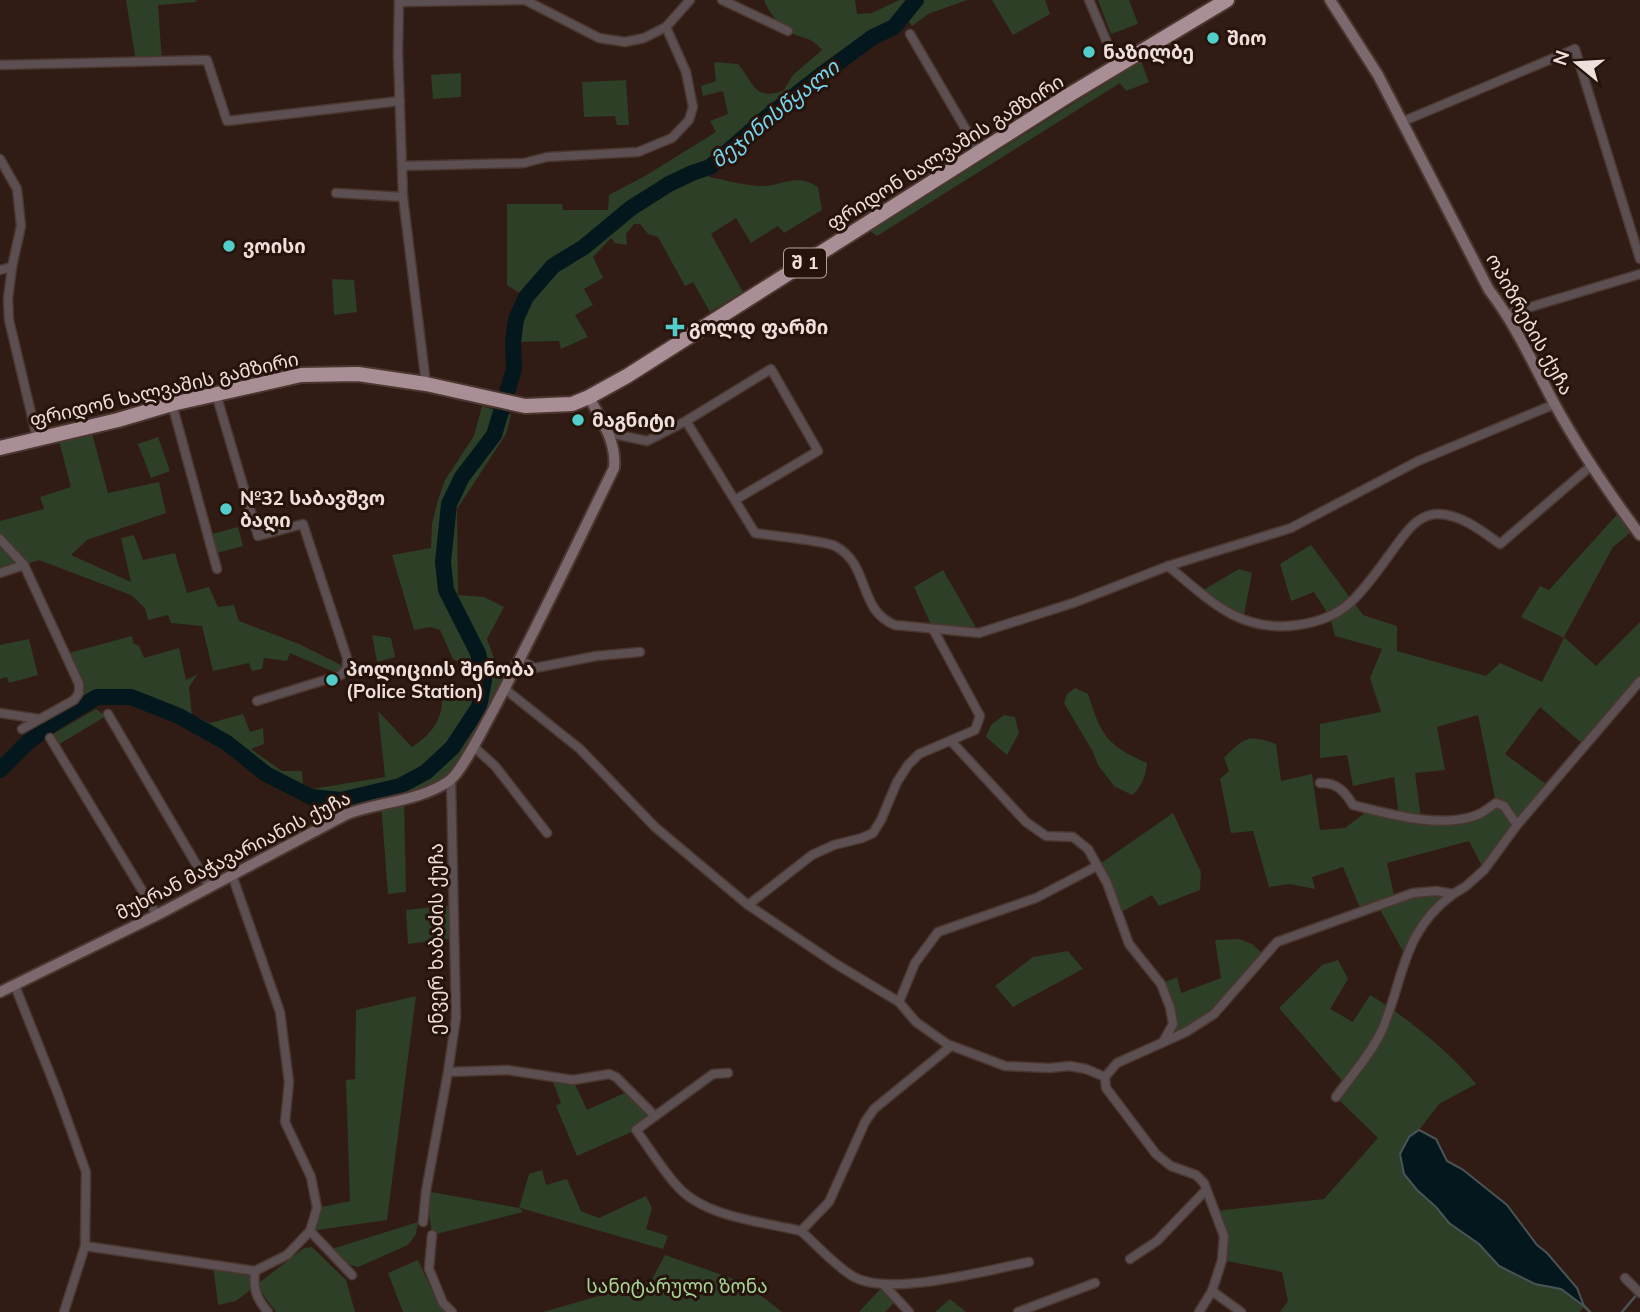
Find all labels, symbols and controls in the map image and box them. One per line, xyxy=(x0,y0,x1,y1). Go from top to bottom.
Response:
place label: შიო xyxy=(1227,26,1267,50)
north arrow xyxy=(1542,28,1612,98)
marker: შიო xyxy=(1205,30,1221,46)
place label: ნაზილბე xyxy=(1103,40,1194,64)
marker: ნაზილბე xyxy=(1081,44,1097,60)
text: N xyxy=(1547,47,1574,68)
water label: მეჯინისწყალი xyxy=(705,53,845,174)
street label: ფრიდონ ხალვაშის გამზირი xyxy=(822,69,1068,236)
place label: ვოისი xyxy=(243,234,306,258)
marker: ვოისი xyxy=(221,238,237,254)
road number: შ 1 xyxy=(784,248,826,278)
street label: ოპიზრების ქუჩა xyxy=(1481,249,1579,399)
place label: გოლდ ფარმი xyxy=(689,315,828,340)
marker: გოლდ ფარმი xyxy=(667,319,683,335)
street label: ფრიდონ ხალვაშის გამზირი xyxy=(27,346,301,433)
place label: მაგნიტი xyxy=(592,408,675,432)
marker: მაგნიტი xyxy=(570,412,586,428)
place label: №32 საბავშვო ბაღი xyxy=(240,486,385,533)
marker: №32 საბავშვო ბაღი xyxy=(218,501,234,517)
place label: პოლიციის შენობა (Police Station) xyxy=(346,657,534,703)
marker: პოლიციის შენობა (Police Station) xyxy=(324,672,340,688)
street label: მუხრან მაჭავარიანის ქუჩა xyxy=(112,785,354,925)
street label: ენვერ ხაბაძის ქუჩა xyxy=(424,843,448,1035)
park label: სანიტარული ზონა xyxy=(586,1274,768,1299)

